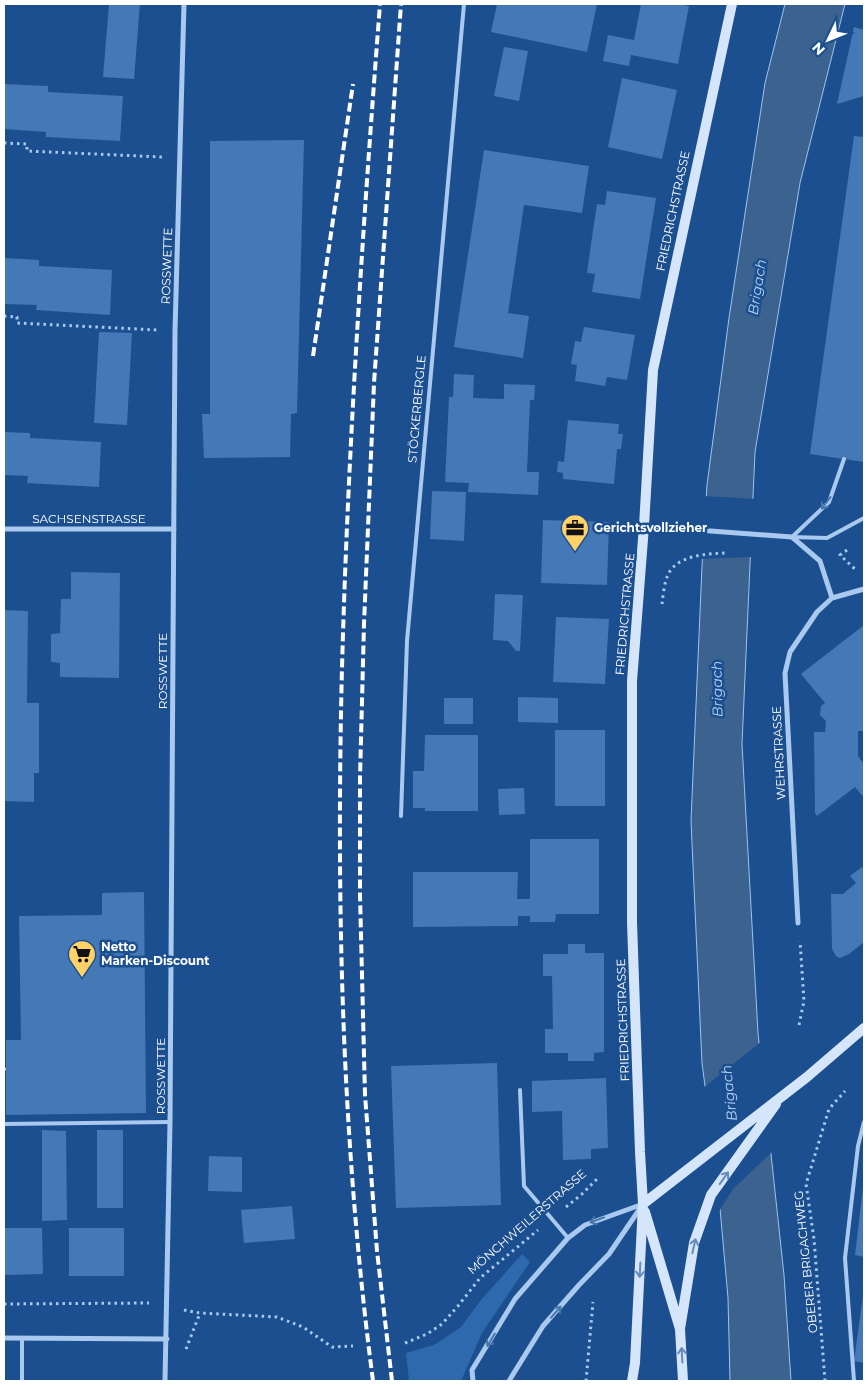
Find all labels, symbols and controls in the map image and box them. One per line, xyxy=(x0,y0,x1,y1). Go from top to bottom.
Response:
north arrow xyxy=(803,15,853,65)
text: N xyxy=(808,39,829,59)
street label: FRIEDRICHSTRASSE xyxy=(652,149,693,272)
street label: ROSSWETTE xyxy=(158,227,175,305)
water label: Brigach xyxy=(744,258,770,316)
street label: STÖCKERBERGLE xyxy=(404,355,429,463)
one-way arrow xyxy=(821,496,831,510)
street label: SACHSENSTRASSE xyxy=(32,511,146,526)
office icon: Gerichtsvollzieher xyxy=(560,513,590,552)
place label: Gerichtsvollzieher xyxy=(594,520,707,535)
street label: FRIEDRICHSTRASSE xyxy=(612,552,637,676)
street label: ROSSWETTE xyxy=(155,633,170,709)
water label: Brigach xyxy=(708,661,726,717)
street label: WEHRSTRASSE xyxy=(769,706,788,800)
supermarket icon: Netto Marken-Discount xyxy=(67,939,97,978)
place label: Netto Marken-Discount xyxy=(101,939,210,968)
street label: FRIEDRICHSTRASSE xyxy=(613,958,632,1082)
street label: ROSSWETTE xyxy=(153,1038,168,1114)
water label: Brigach xyxy=(717,1064,741,1122)
street label: MÖNCHWEILERSTRASSE xyxy=(464,1166,589,1277)
one-way arrow xyxy=(719,1171,729,1185)
street label: OBERER BRIGACHWEG xyxy=(791,1190,820,1334)
one-way arrow xyxy=(589,1216,605,1226)
one-way arrow xyxy=(690,1238,699,1254)
one-way arrow xyxy=(635,1262,644,1278)
one-way arrow xyxy=(550,1306,561,1319)
one-way arrow xyxy=(485,1332,495,1346)
one-way arrow xyxy=(677,1347,686,1363)

